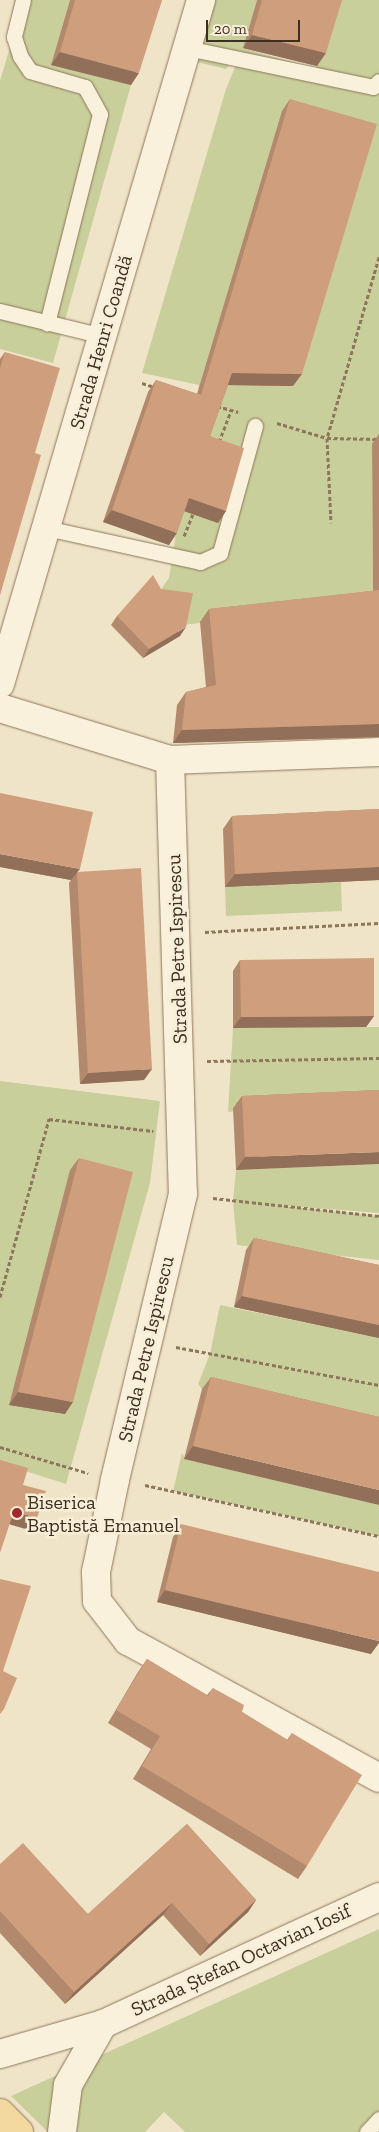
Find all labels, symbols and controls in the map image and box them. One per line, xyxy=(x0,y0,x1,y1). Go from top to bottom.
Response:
scale bar xyxy=(209,10,303,42)
text: 20 m xyxy=(214,20,247,38)
street label: Strada Henri Coandă xyxy=(65,252,137,432)
street label: Strada Petre Ispirescu xyxy=(162,854,192,1044)
street label: Strada Petre Ispirescu xyxy=(113,1254,179,1444)
place label: Biserica Baptistă Emanuel xyxy=(27,1490,179,1537)
marker: Biserica Baptistă Emanuel xyxy=(11,1507,23,1519)
street label: Strada Ștefan Octavian Iosif xyxy=(127,1898,355,2022)

